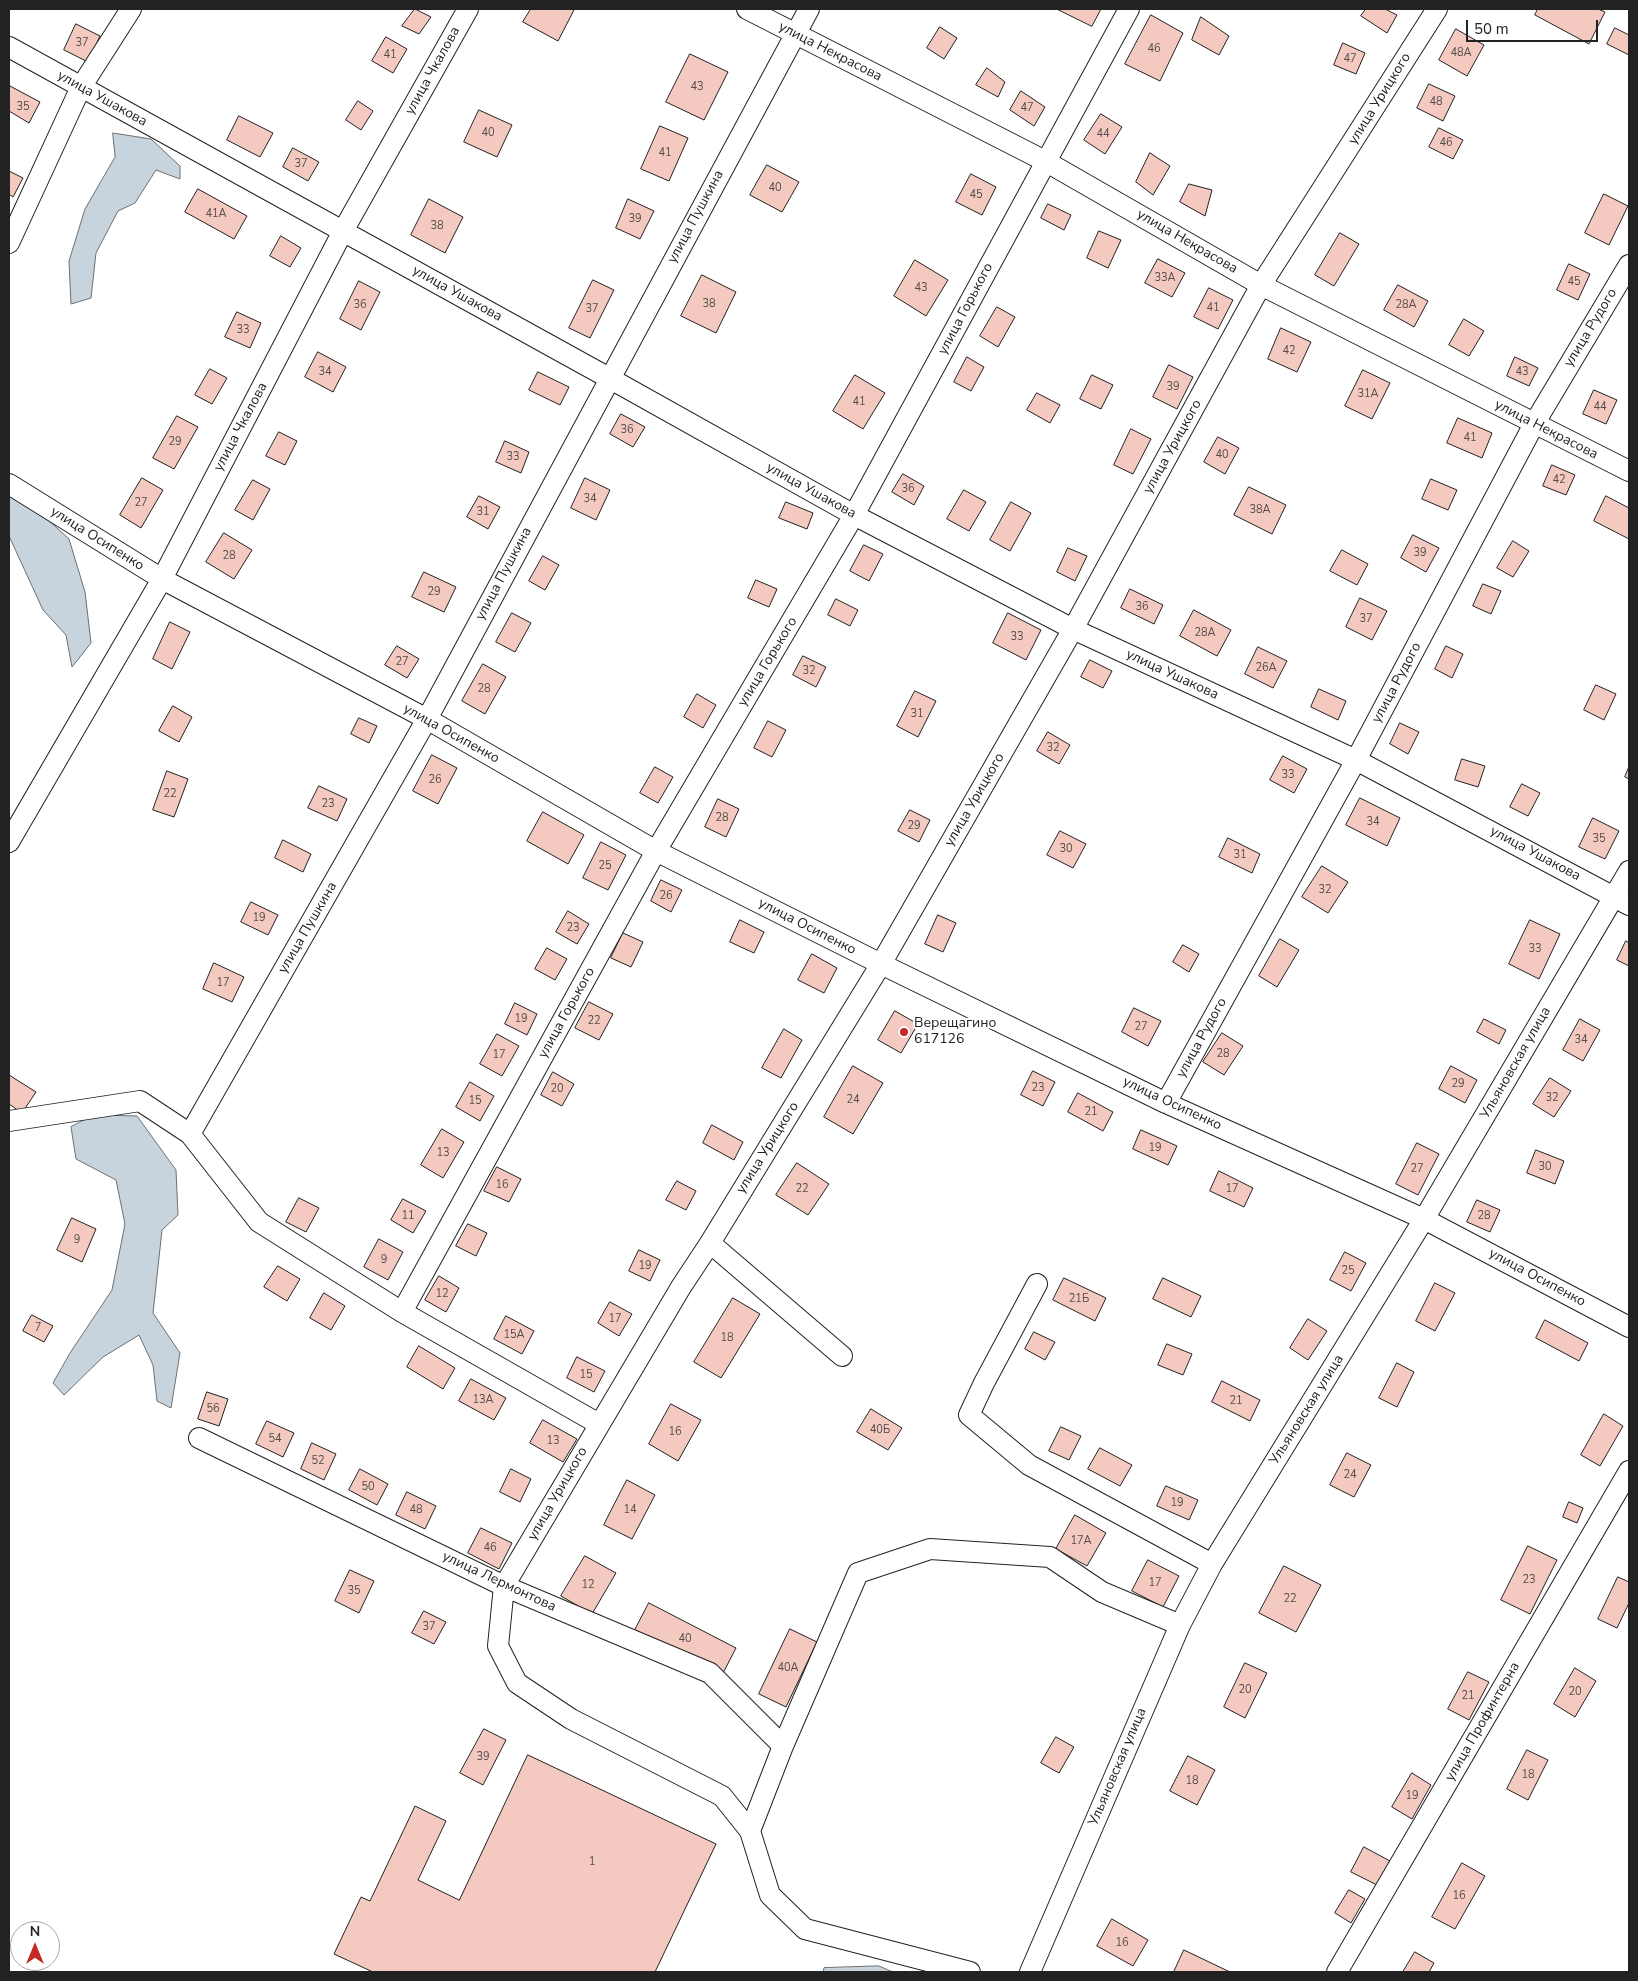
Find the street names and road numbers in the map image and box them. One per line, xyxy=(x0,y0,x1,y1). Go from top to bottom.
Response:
street label: улица Некрасова xyxy=(775,19,885,85)
street label: улица Чкалова xyxy=(402,24,464,118)
street label: улица Урицкого xyxy=(1345,50,1415,148)
street label: улица Ушакова xyxy=(54,67,150,131)
street label: улица Пушкина xyxy=(664,168,728,266)
street label: улица Некрасова xyxy=(1134,206,1240,278)
street label: улица Горького xyxy=(935,260,997,358)
street label: улица Ушакова xyxy=(409,262,505,326)
street label: улица Рудого xyxy=(1561,286,1621,370)
street label: улица Чкалова xyxy=(211,380,271,474)
street label: улица Урицкого xyxy=(1140,397,1206,497)
street label: улица Некрасова xyxy=(1491,397,1601,463)
street label: улица Ушакова xyxy=(763,459,859,523)
street label: улица Осипенко xyxy=(47,503,147,575)
street label: улица Пушкина xyxy=(472,525,536,623)
street label: улица Горького xyxy=(735,614,801,710)
street label: улица Рудого xyxy=(1369,640,1425,726)
street label: улица Ушакова xyxy=(1123,646,1221,704)
street label: улица Осипенко xyxy=(400,701,502,767)
street label: улица Урицкого xyxy=(941,750,1009,850)
street label: улица Ушакова xyxy=(1487,823,1583,885)
street label: улица Пушкина xyxy=(275,879,341,977)
street label: улица Осипенко xyxy=(755,895,859,959)
street label: улица Горького xyxy=(535,964,599,1062)
street label: улица Рудого xyxy=(1173,995,1231,1081)
street label: Ульяновская улица xyxy=(1477,1004,1555,1122)
street label: улица Осипенко xyxy=(1120,1074,1224,1134)
street label: улица Урицкого xyxy=(733,1099,803,1197)
street label: улица Осипенко xyxy=(1486,1245,1588,1311)
street label: Ульяновская улица xyxy=(1266,1352,1348,1468)
street label: улица Урицкого xyxy=(524,1444,592,1544)
street label: улица Лермонтова xyxy=(439,1548,559,1616)
street label: улица Профинтерна xyxy=(1442,1659,1524,1785)
street label: Ульяновская улица xyxy=(1086,1705,1150,1829)

